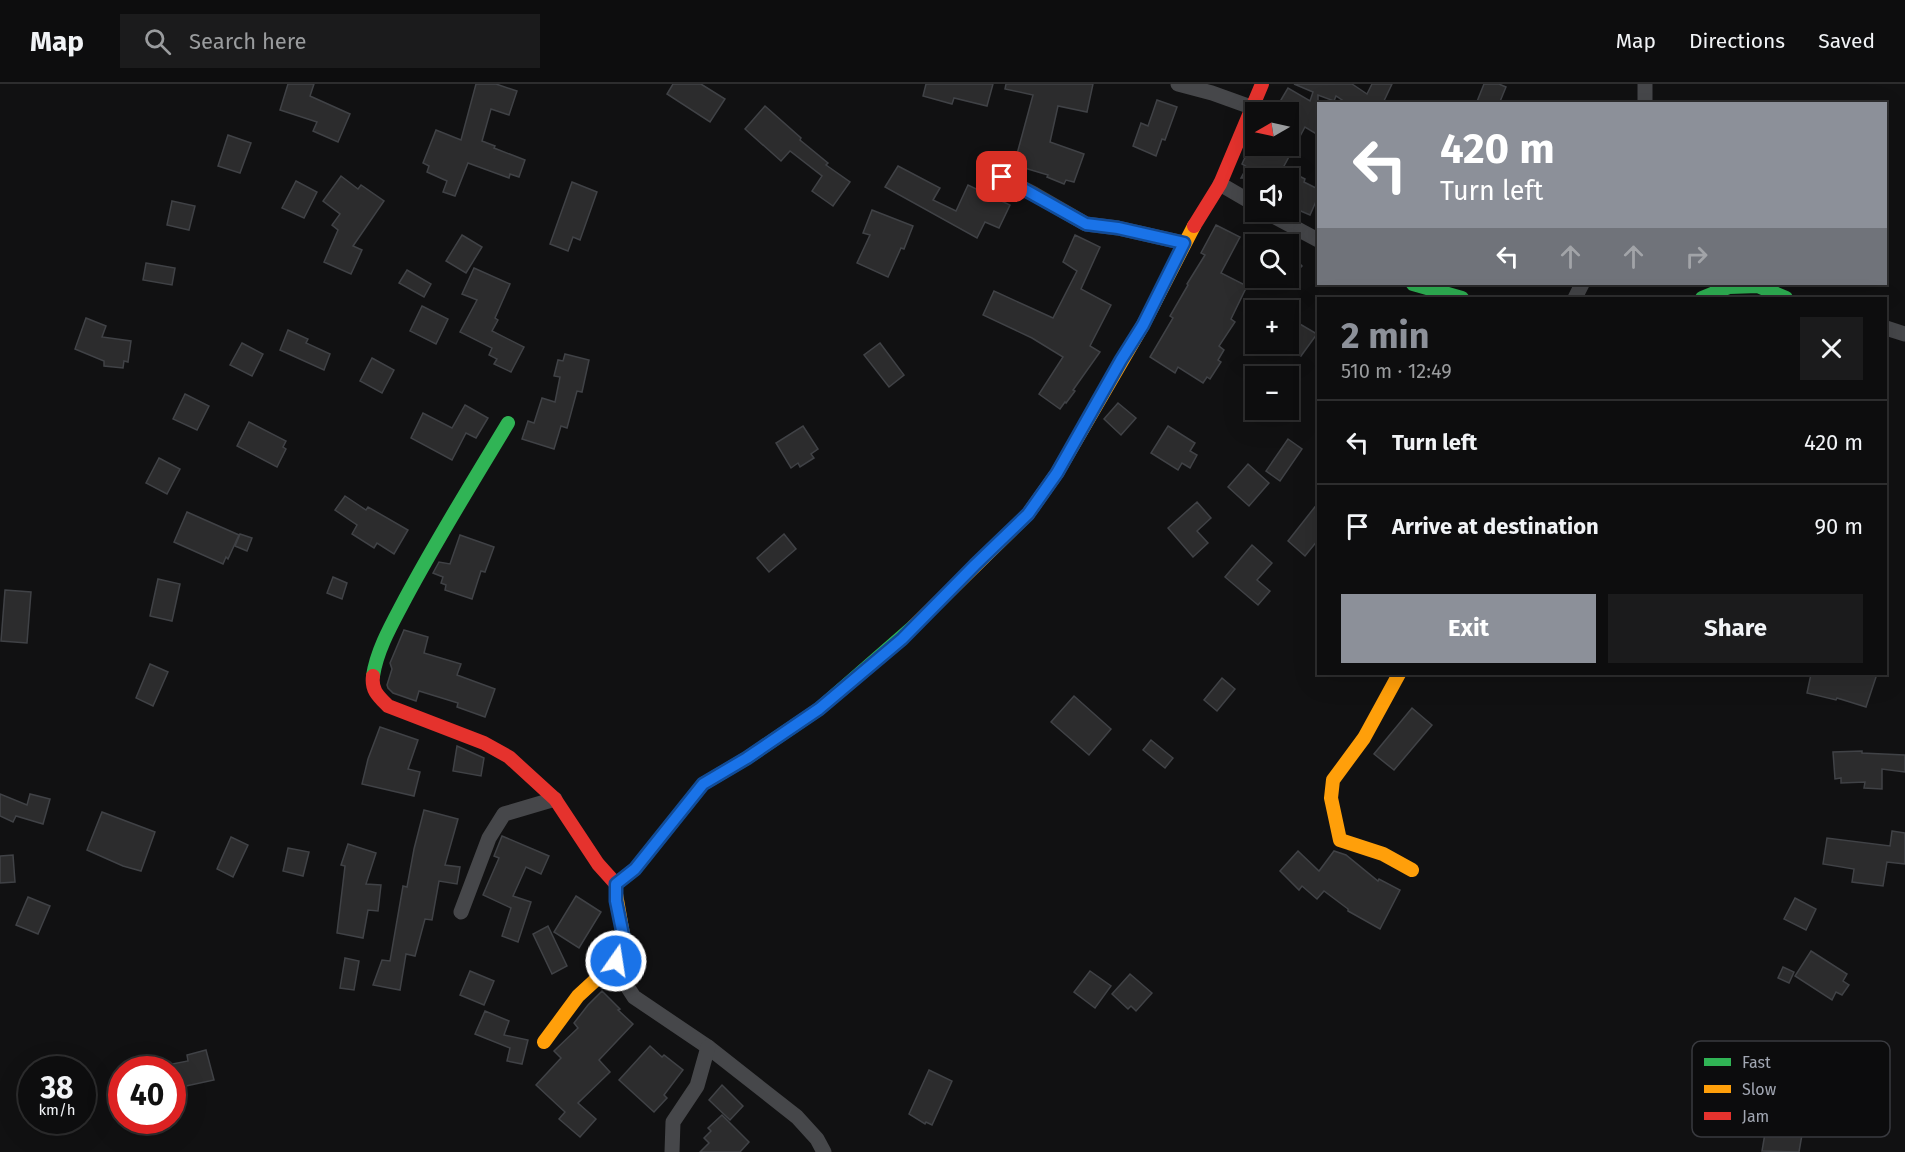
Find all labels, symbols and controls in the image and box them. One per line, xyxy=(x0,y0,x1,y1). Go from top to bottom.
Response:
search box xyxy=(120,14,540,68)
text: Map xyxy=(30,25,84,58)
icon: search xyxy=(141,25,174,58)
text: Search here xyxy=(189,28,307,55)
text: Map xyxy=(1616,28,1656,54)
text: Directions xyxy=(1689,28,1785,54)
text: Saved xyxy=(1818,28,1875,54)
north arrow xyxy=(1245,102,1299,156)
map controls xyxy=(1245,102,1299,420)
text: 420 m xyxy=(1440,124,1555,174)
icon: left xyxy=(1341,126,1419,204)
pin xyxy=(976,151,1027,202)
icon: arrive xyxy=(985,160,1018,193)
button: sound xyxy=(1245,168,1299,222)
text: Turn left xyxy=(1440,175,1543,207)
button: search xyxy=(1245,234,1299,288)
icon: left xyxy=(1491,240,1524,273)
icon: ahead xyxy=(1554,240,1587,273)
icon: ahead xyxy=(1617,240,1650,273)
icon: right xyxy=(1680,240,1713,273)
button: + xyxy=(1245,300,1299,354)
text: 2 min xyxy=(1341,314,1430,358)
button: close xyxy=(1800,317,1863,380)
text: 510 m · 12:49 xyxy=(1341,359,1452,383)
button: − xyxy=(1245,366,1299,420)
icon: left xyxy=(1341,426,1374,459)
text: Turn left xyxy=(1392,429,1477,456)
text: 420 m xyxy=(1804,429,1863,456)
icon: arrive xyxy=(1341,510,1374,543)
text: Arrive at destination xyxy=(1392,513,1599,540)
text: 90 m xyxy=(1814,513,1863,540)
button: Exit xyxy=(1341,594,1596,663)
button: Share xyxy=(1608,594,1863,663)
position arrow xyxy=(584,929,648,993)
legend xyxy=(1692,1041,1890,1137)
text: Fast xyxy=(1742,1053,1771,1072)
speed limit sign: 40 xyxy=(108,1056,186,1134)
text: 38 xyxy=(40,1070,74,1106)
text: Slow xyxy=(1742,1080,1777,1099)
text: km/h xyxy=(38,1101,76,1119)
text: Jam xyxy=(1742,1107,1769,1126)

